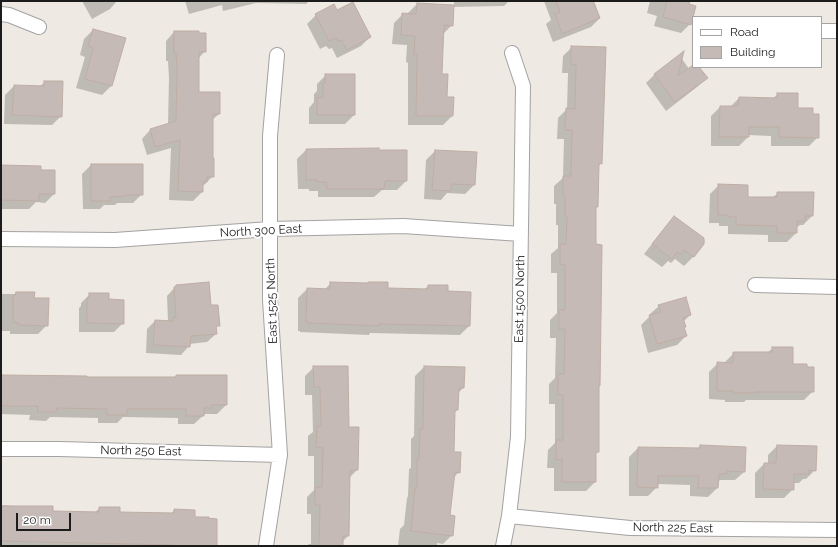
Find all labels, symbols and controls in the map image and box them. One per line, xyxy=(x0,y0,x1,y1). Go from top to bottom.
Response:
legend xyxy=(692,16,822,68)
text: Road xyxy=(730,25,759,39)
text: Building xyxy=(730,45,776,59)
street label: North 300 East xyxy=(219,222,303,240)
street label: East 1500 North xyxy=(512,255,528,343)
street label: East 1525 North xyxy=(263,258,281,344)
street label: North 250 East xyxy=(100,443,182,459)
scale bar xyxy=(18,505,73,531)
text: 20 m xyxy=(23,513,51,527)
street label: North 225 East xyxy=(633,520,713,536)

